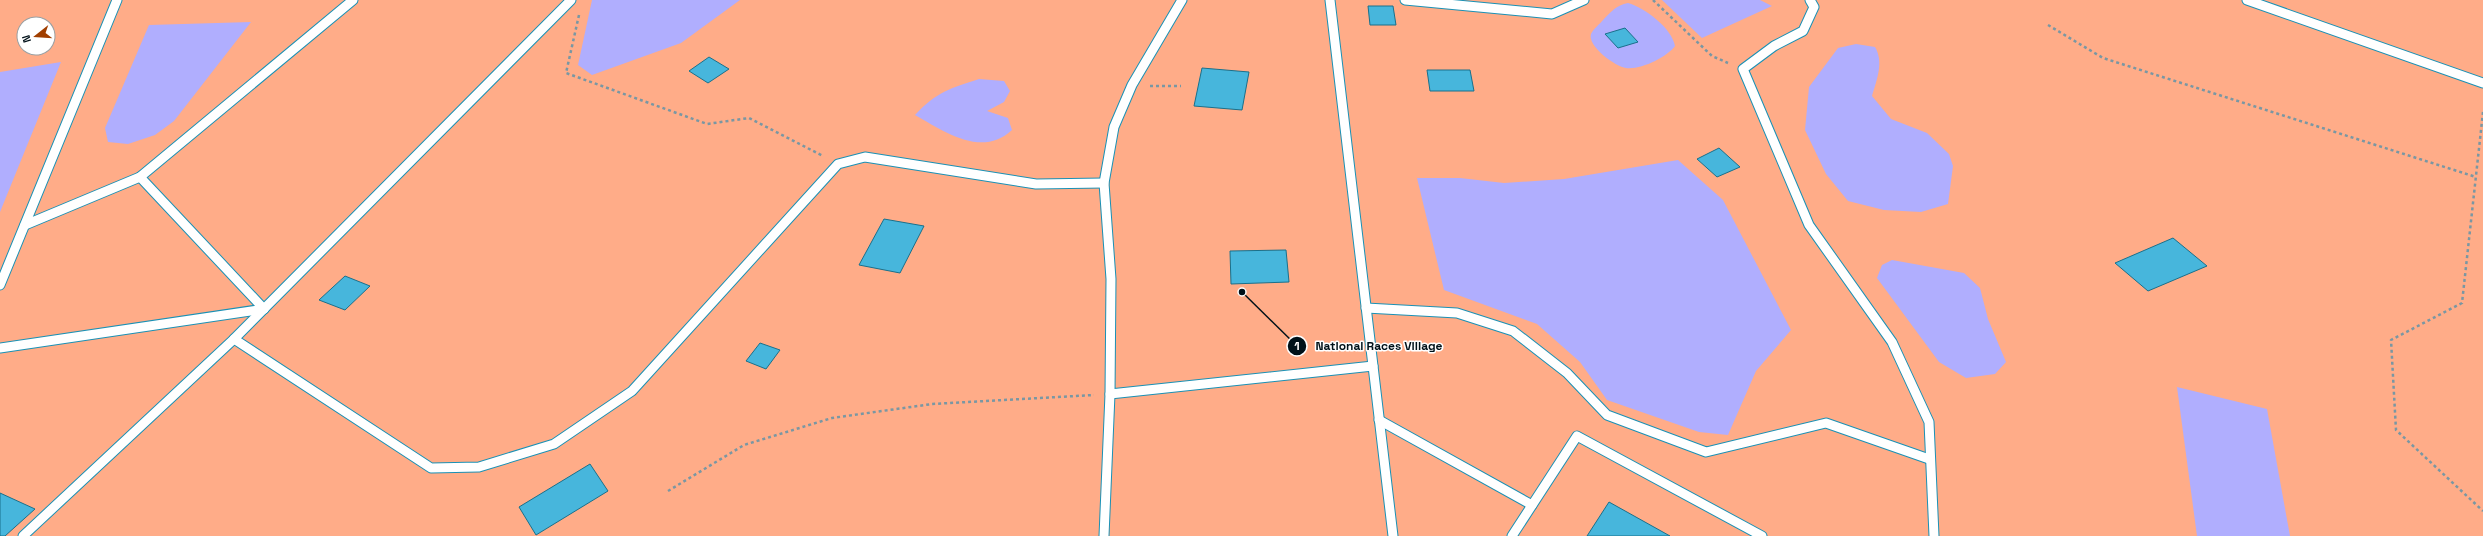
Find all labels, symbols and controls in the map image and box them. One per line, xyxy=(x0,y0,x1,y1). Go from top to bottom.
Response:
north arrow xyxy=(16,16,56,56)
text: N xyxy=(19,33,34,44)
callout: National Races Village xyxy=(1287,334,1450,358)
text: 1 xyxy=(1294,338,1300,354)
text: National Races Village xyxy=(1315,338,1443,354)

